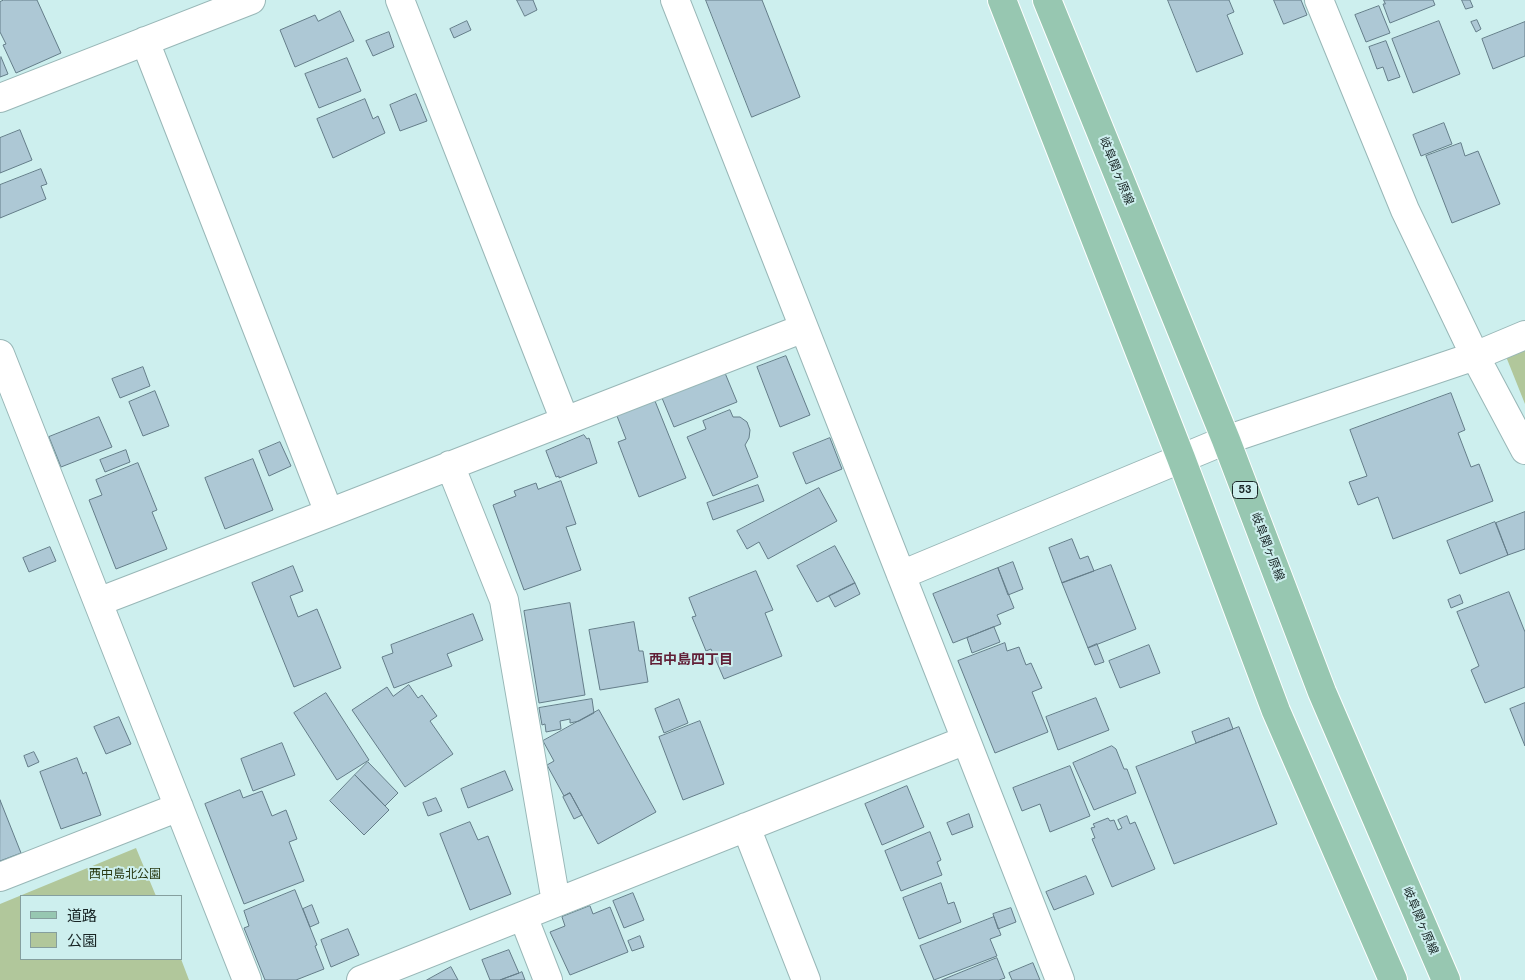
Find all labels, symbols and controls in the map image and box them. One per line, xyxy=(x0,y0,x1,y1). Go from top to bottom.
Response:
street label: 岐阜関ヶ原線 xyxy=(1096,135,1136,207)
road number: 53 xyxy=(1232,482,1258,498)
street label: 岐阜関ヶ原線 xyxy=(1247,511,1287,583)
district label: 西中島四丁目 xyxy=(649,652,733,668)
park label: 西中島北公園 xyxy=(89,868,161,882)
street label: 岐阜関ヶ原線 xyxy=(1399,885,1441,957)
legend xyxy=(20,895,182,960)
text: 道路 xyxy=(67,906,97,926)
text: 公園 xyxy=(67,931,97,951)

